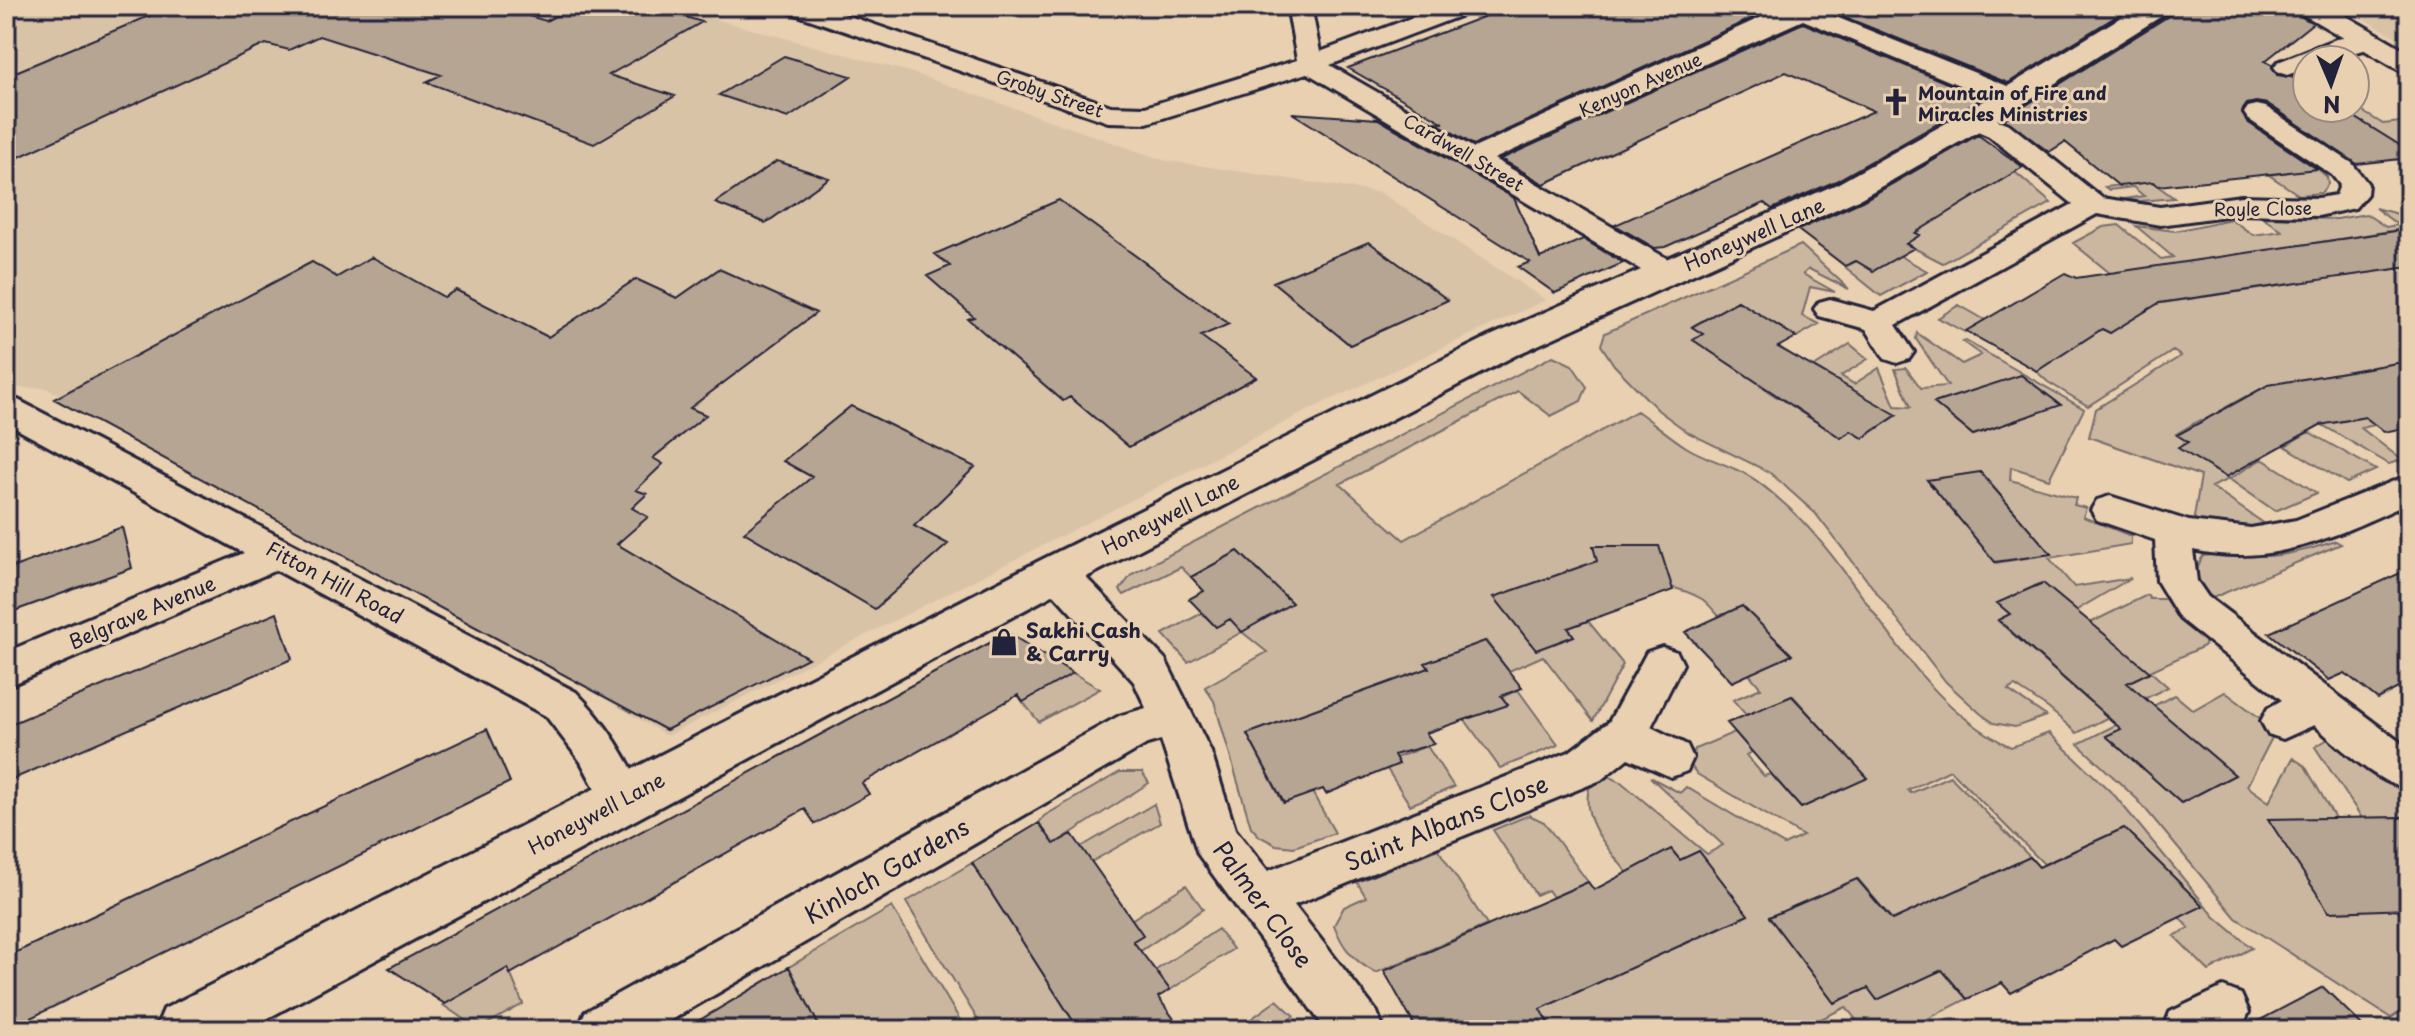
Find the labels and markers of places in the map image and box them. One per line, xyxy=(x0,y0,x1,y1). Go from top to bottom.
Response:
place label: Mountain of Fire and Miracles Ministries xyxy=(1918,79,2107,127)
church icon: Mountain of Fire and Miracles Ministries xyxy=(1881,87,1911,117)
place label: Sakhi Cash & Carry xyxy=(1026,615,1141,668)
shop icon: Sakhi Cash & Carry xyxy=(989,627,1019,657)

